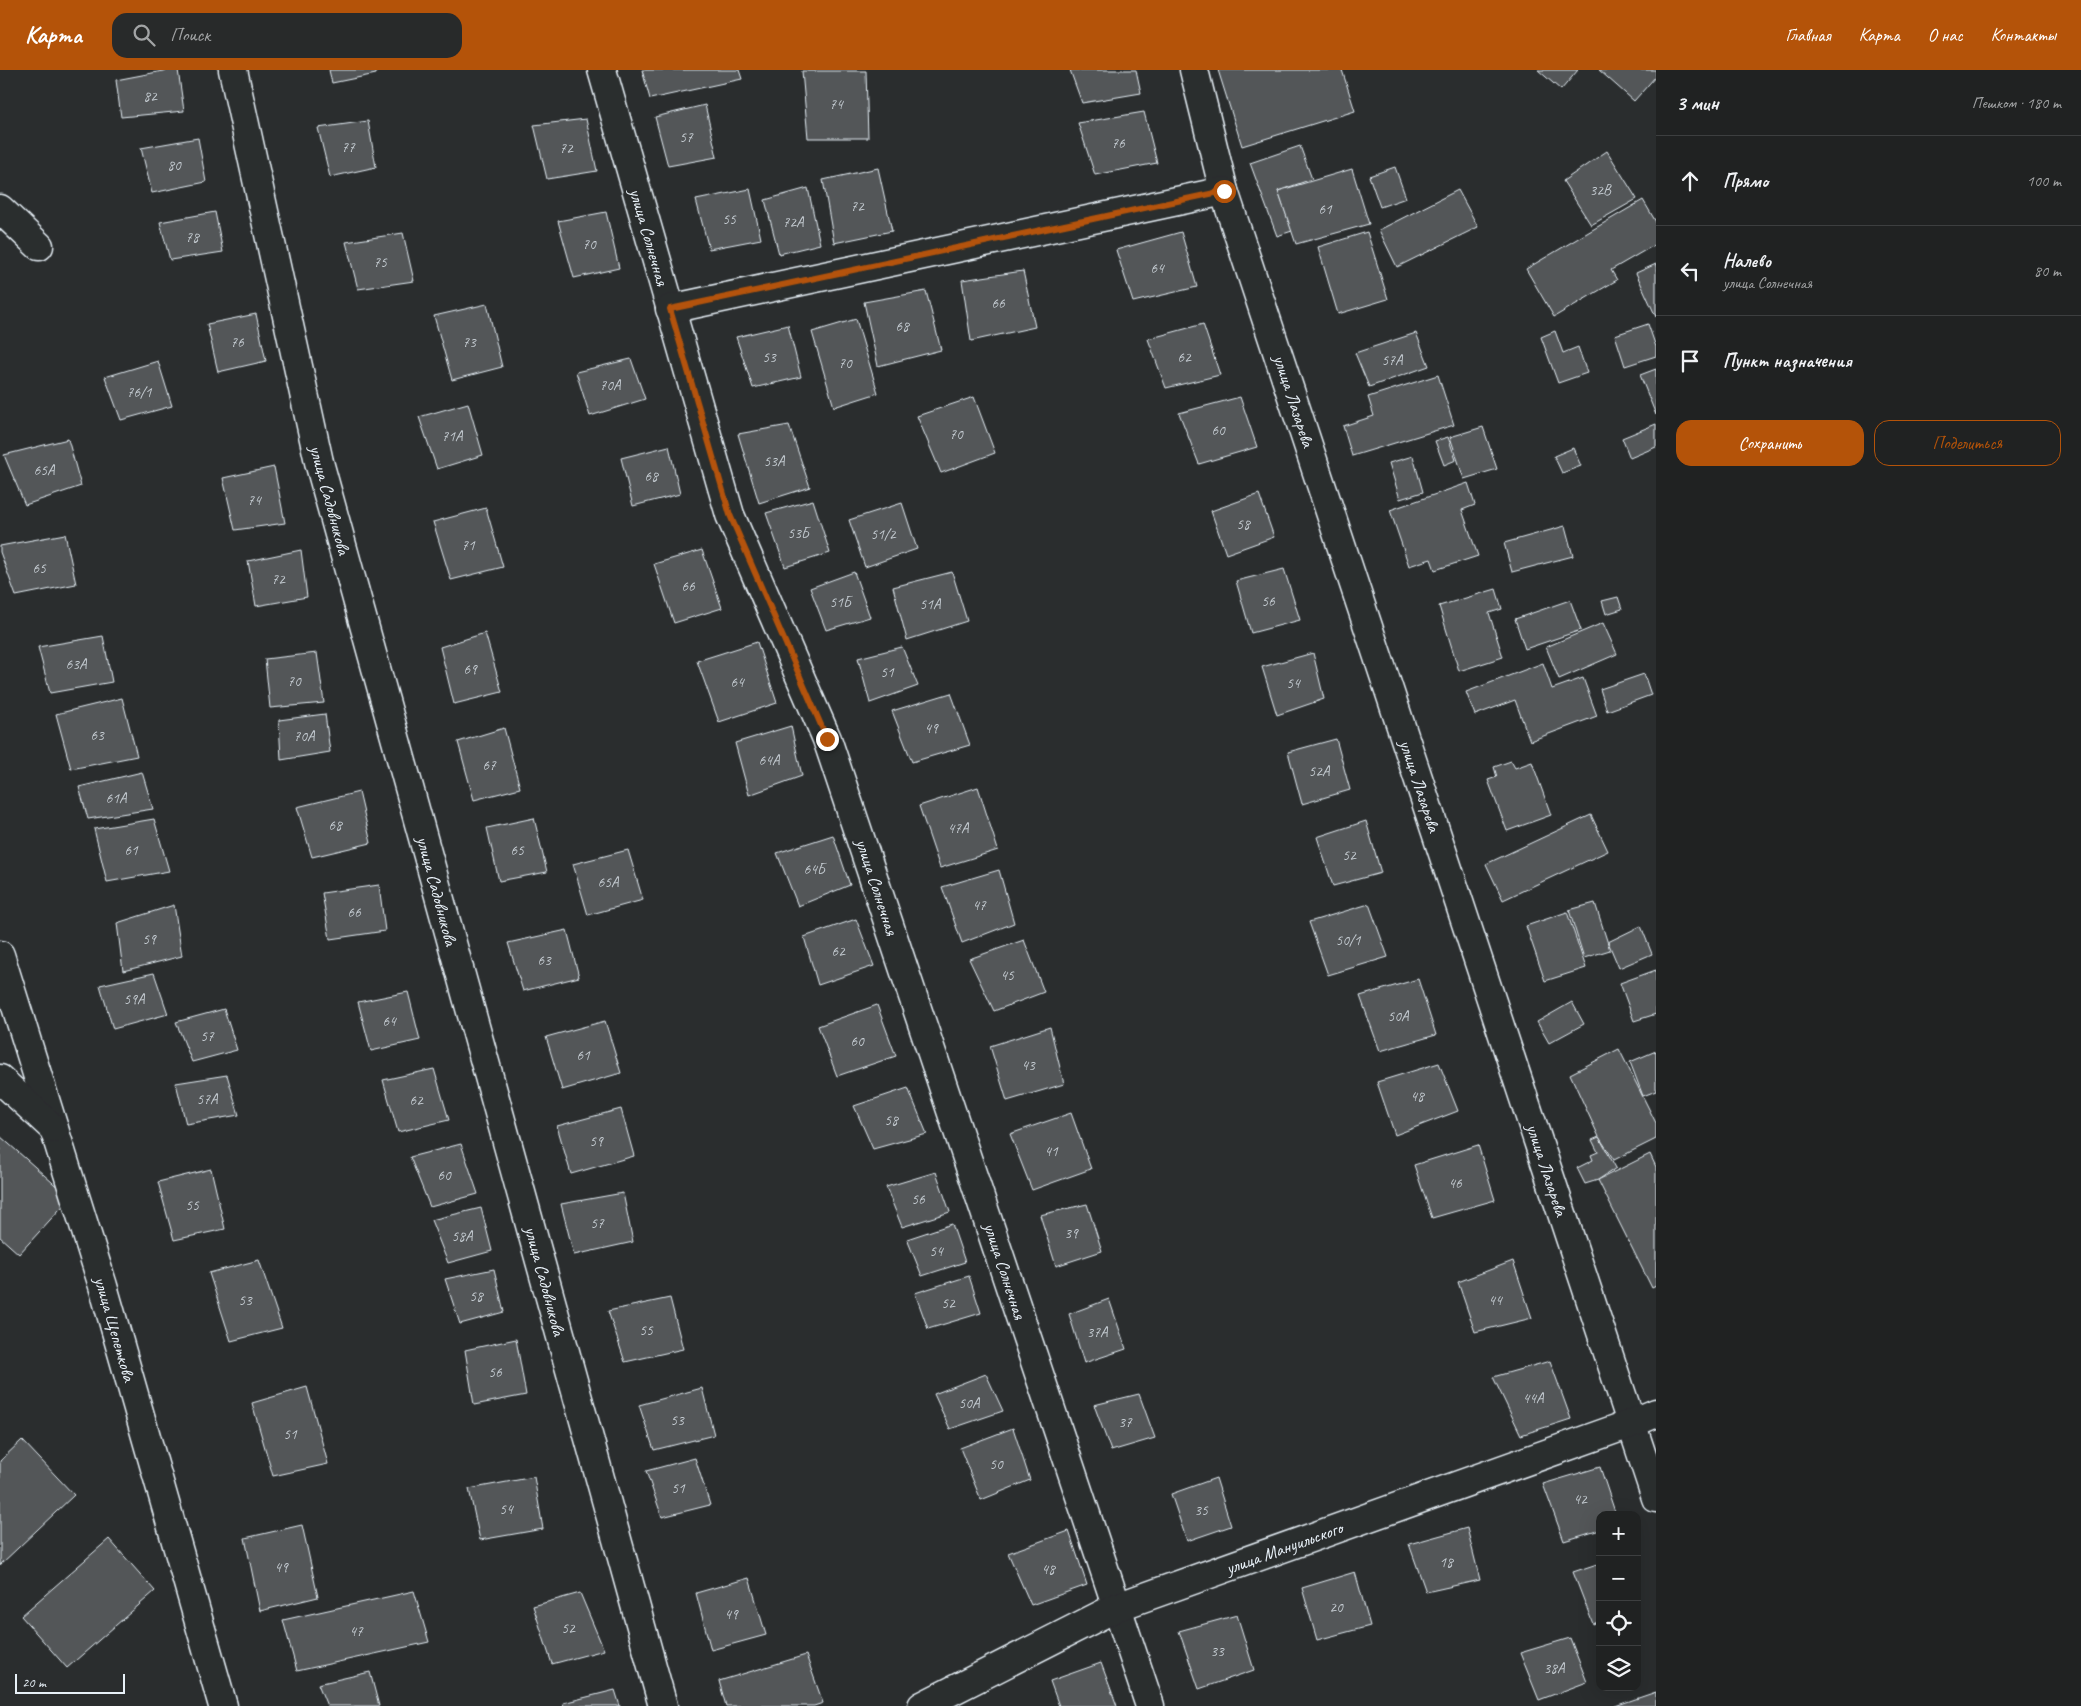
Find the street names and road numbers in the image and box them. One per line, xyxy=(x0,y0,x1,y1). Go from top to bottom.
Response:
street label: улица Солнечная xyxy=(624,185,674,290)
street label: улица Лазарева xyxy=(1268,351,1320,451)
street label: улица Садовникова xyxy=(305,442,356,559)
street label: улица Лазарева xyxy=(1394,736,1446,836)
street label: улица Садовникова xyxy=(412,833,463,950)
street label: улица Солнечная xyxy=(851,835,903,939)
street label: улица Лазарева xyxy=(1521,1120,1573,1220)
street label: улица Солнечная xyxy=(979,1219,1031,1323)
street label: улица Садовникова xyxy=(520,1223,571,1340)
street label: улица Щепеткова xyxy=(89,1273,141,1385)
street label: улица Мануильского xyxy=(1222,1516,1347,1580)

